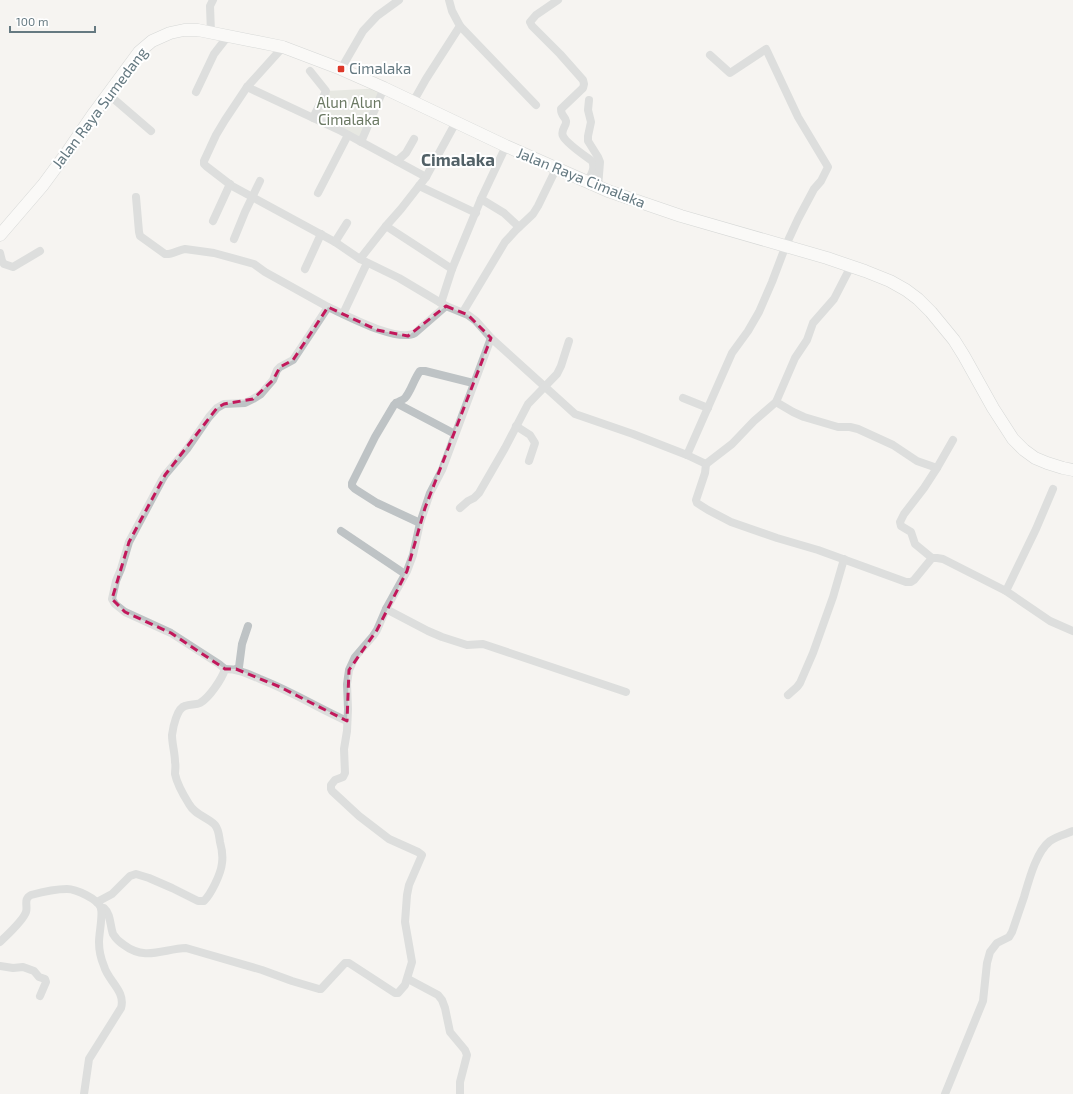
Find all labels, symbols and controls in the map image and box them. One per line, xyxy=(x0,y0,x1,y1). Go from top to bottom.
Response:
scale bar xyxy=(10,8,95,34)
text: 100 m xyxy=(16,14,48,28)
street label: Jalan Raya Sumedang xyxy=(48,43,151,172)
place label: Cimalaka xyxy=(349,59,411,77)
marker: Cimalaka xyxy=(336,64,346,74)
park label: Alun Alun Cimalaka xyxy=(316,93,382,128)
street label: Jalan Raya Cimalaka xyxy=(514,143,648,211)
district label: Cimalaka xyxy=(421,149,495,169)

